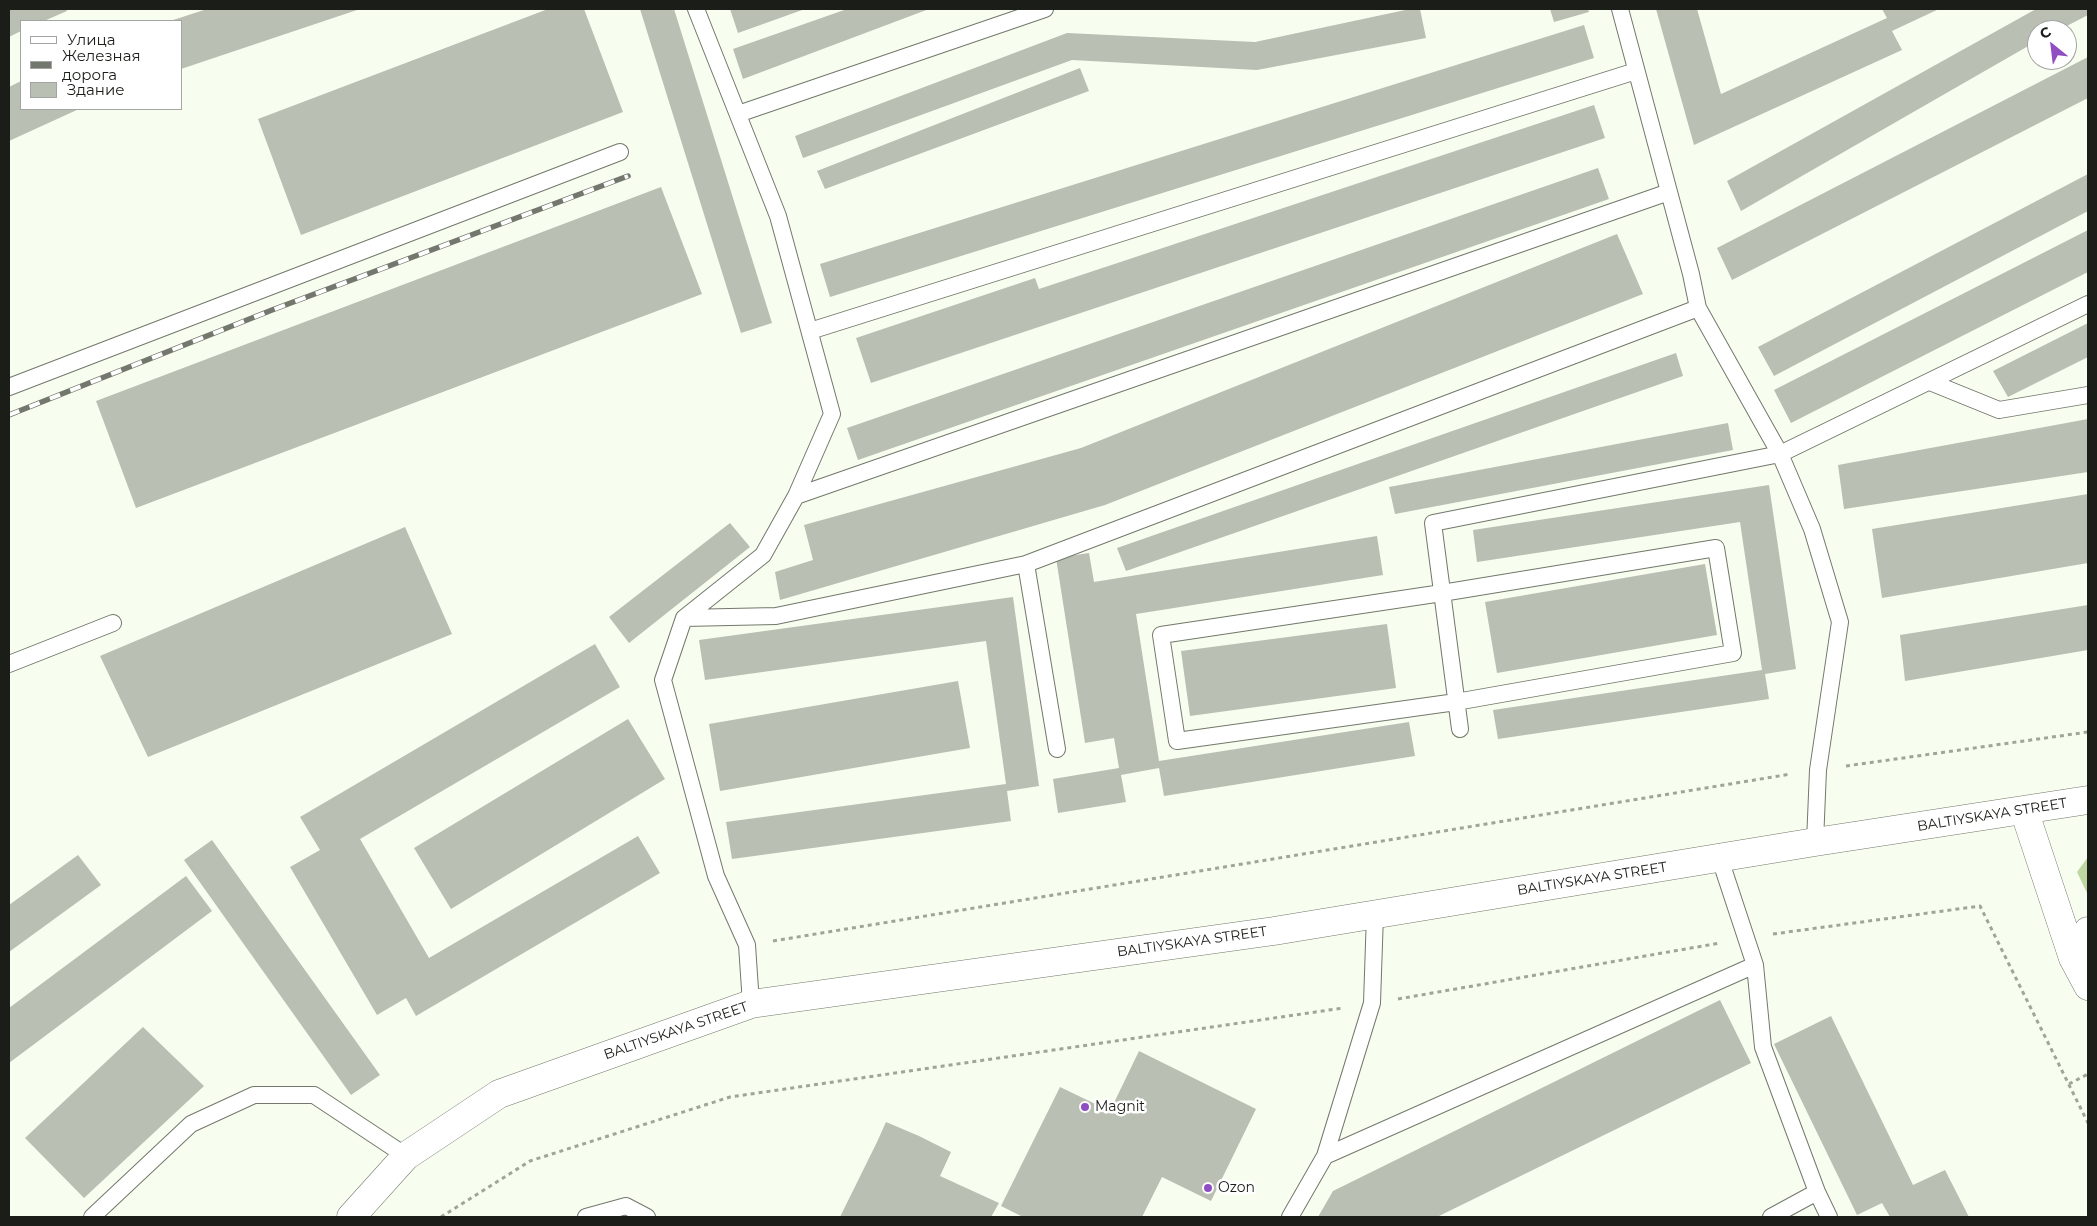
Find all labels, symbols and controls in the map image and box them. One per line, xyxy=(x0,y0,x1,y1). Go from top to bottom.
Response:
legend xyxy=(20,20,182,110)
north arrow xyxy=(2027,20,2077,70)
text: С xyxy=(2036,22,2054,43)
text: Улица xyxy=(67,30,115,49)
text: Железная дорога xyxy=(62,46,141,84)
text: Здание xyxy=(67,80,125,99)
street label: BALTIYSKAYA STREET xyxy=(1916,795,2068,835)
street label: BALTIYSKAYA STREET xyxy=(1516,859,1668,899)
street label: BALTIYSKAYA STREET xyxy=(1116,923,1268,961)
street label: BALTIYSKAYA STREET xyxy=(602,998,750,1064)
place label: Magnit xyxy=(1095,1099,1145,1115)
marker: Magnit xyxy=(1079,1101,1091,1113)
place label: Ozon xyxy=(1218,1180,1255,1196)
marker: Ozon xyxy=(1202,1182,1214,1194)

